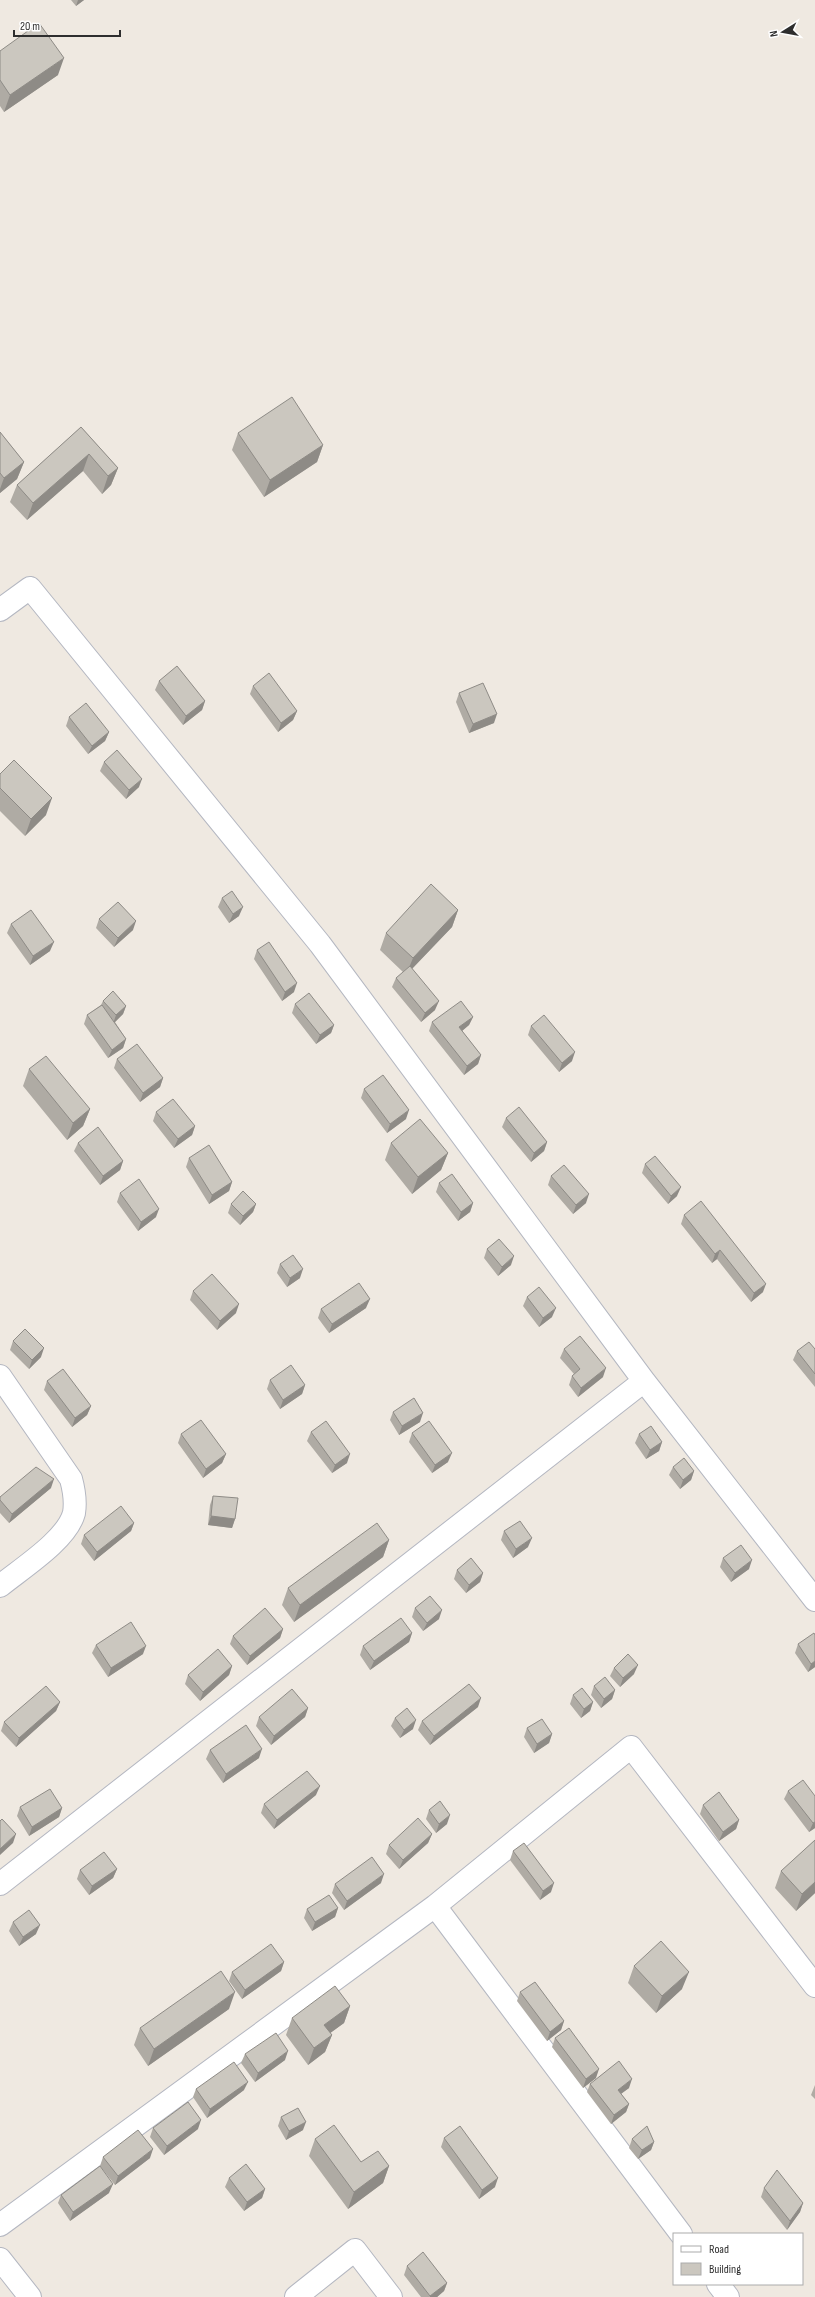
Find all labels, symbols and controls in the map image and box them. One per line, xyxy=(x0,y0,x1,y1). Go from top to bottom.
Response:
scale bar xyxy=(14,12,120,38)
north arrow xyxy=(763,12,803,52)
text: 20 m xyxy=(20,19,40,34)
text: N xyxy=(767,30,781,38)
legend xyxy=(673,2233,803,2285)
text: Road xyxy=(709,2242,729,2257)
text: Building xyxy=(709,2262,741,2277)

